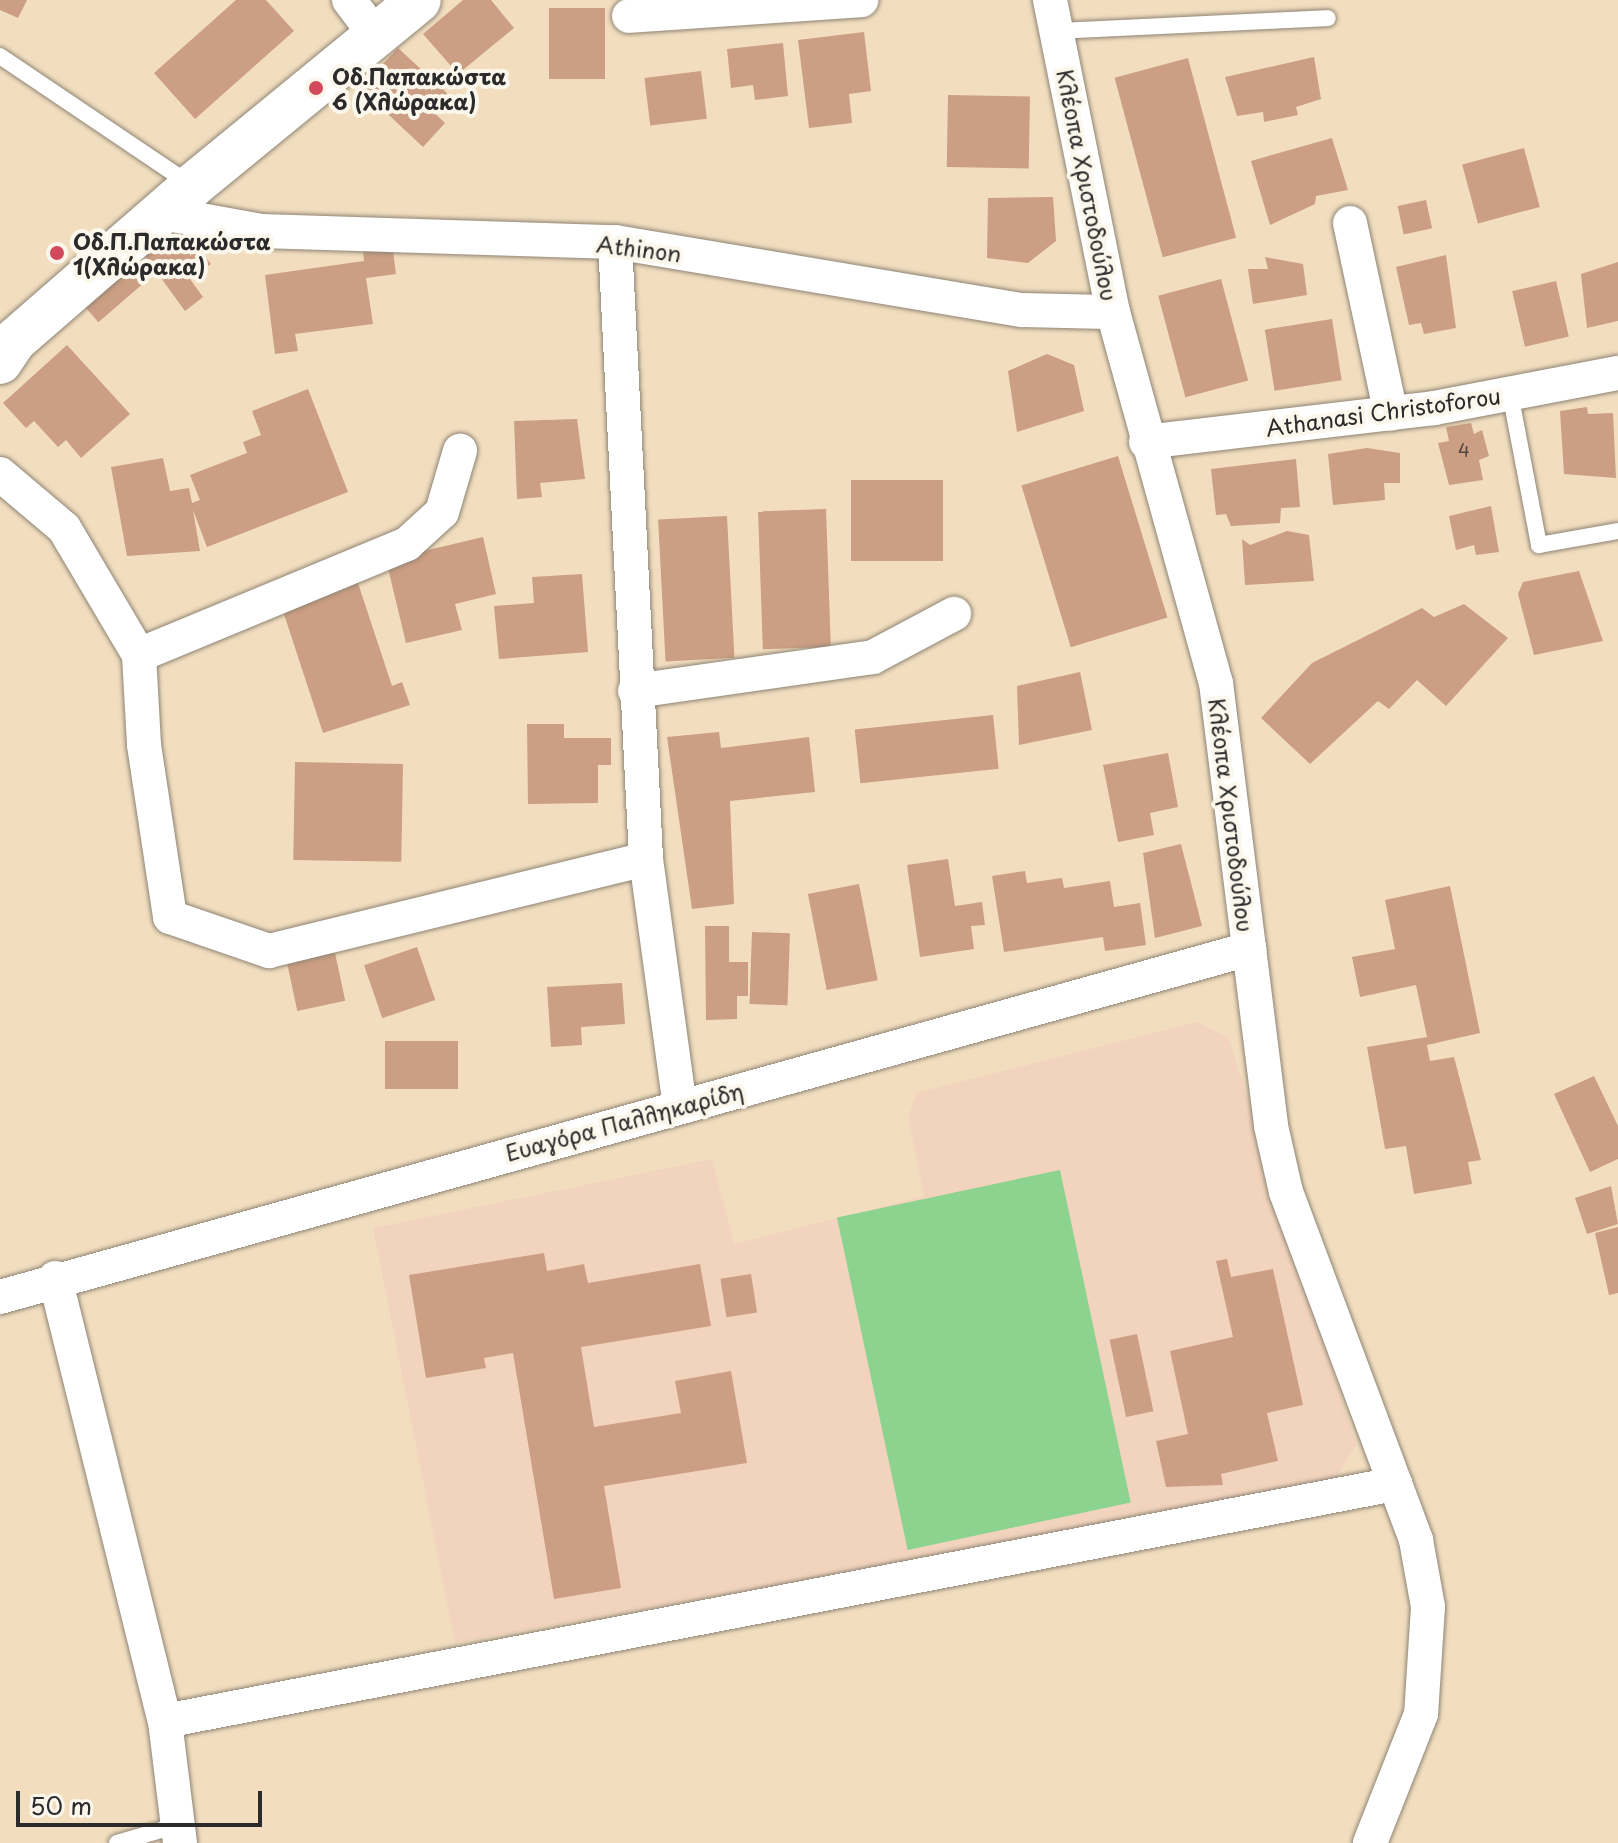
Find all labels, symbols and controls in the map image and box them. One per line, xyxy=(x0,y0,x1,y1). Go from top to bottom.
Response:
place label: Οδ.Παπακώστα 6 (Χλώρακα) xyxy=(332,62,506,114)
street label: Κλέοπα Χριστοδούλου xyxy=(1053,67,1123,303)
marker: Οδ.Παπακώστα 6 (Χλώρακα) xyxy=(307,79,325,97)
place label: Οδ.Π.Παπακώστα 1(Χλώρακα) xyxy=(73,227,271,278)
street label: Athinon xyxy=(595,230,683,266)
marker: Οδ.Π.Παπακώστα 1(Χλώρακα) xyxy=(48,244,66,262)
street label: Athanasi Christoforou xyxy=(1264,381,1502,441)
house number: 4 xyxy=(1458,439,1470,461)
street label: Κλέοπα Χριστοδούλου xyxy=(1205,696,1259,934)
street label: Ευαγόρα Παλληκαρίδη xyxy=(502,1076,746,1166)
scale bar xyxy=(20,1775,266,1825)
text: 50 m xyxy=(30,1787,92,1823)

